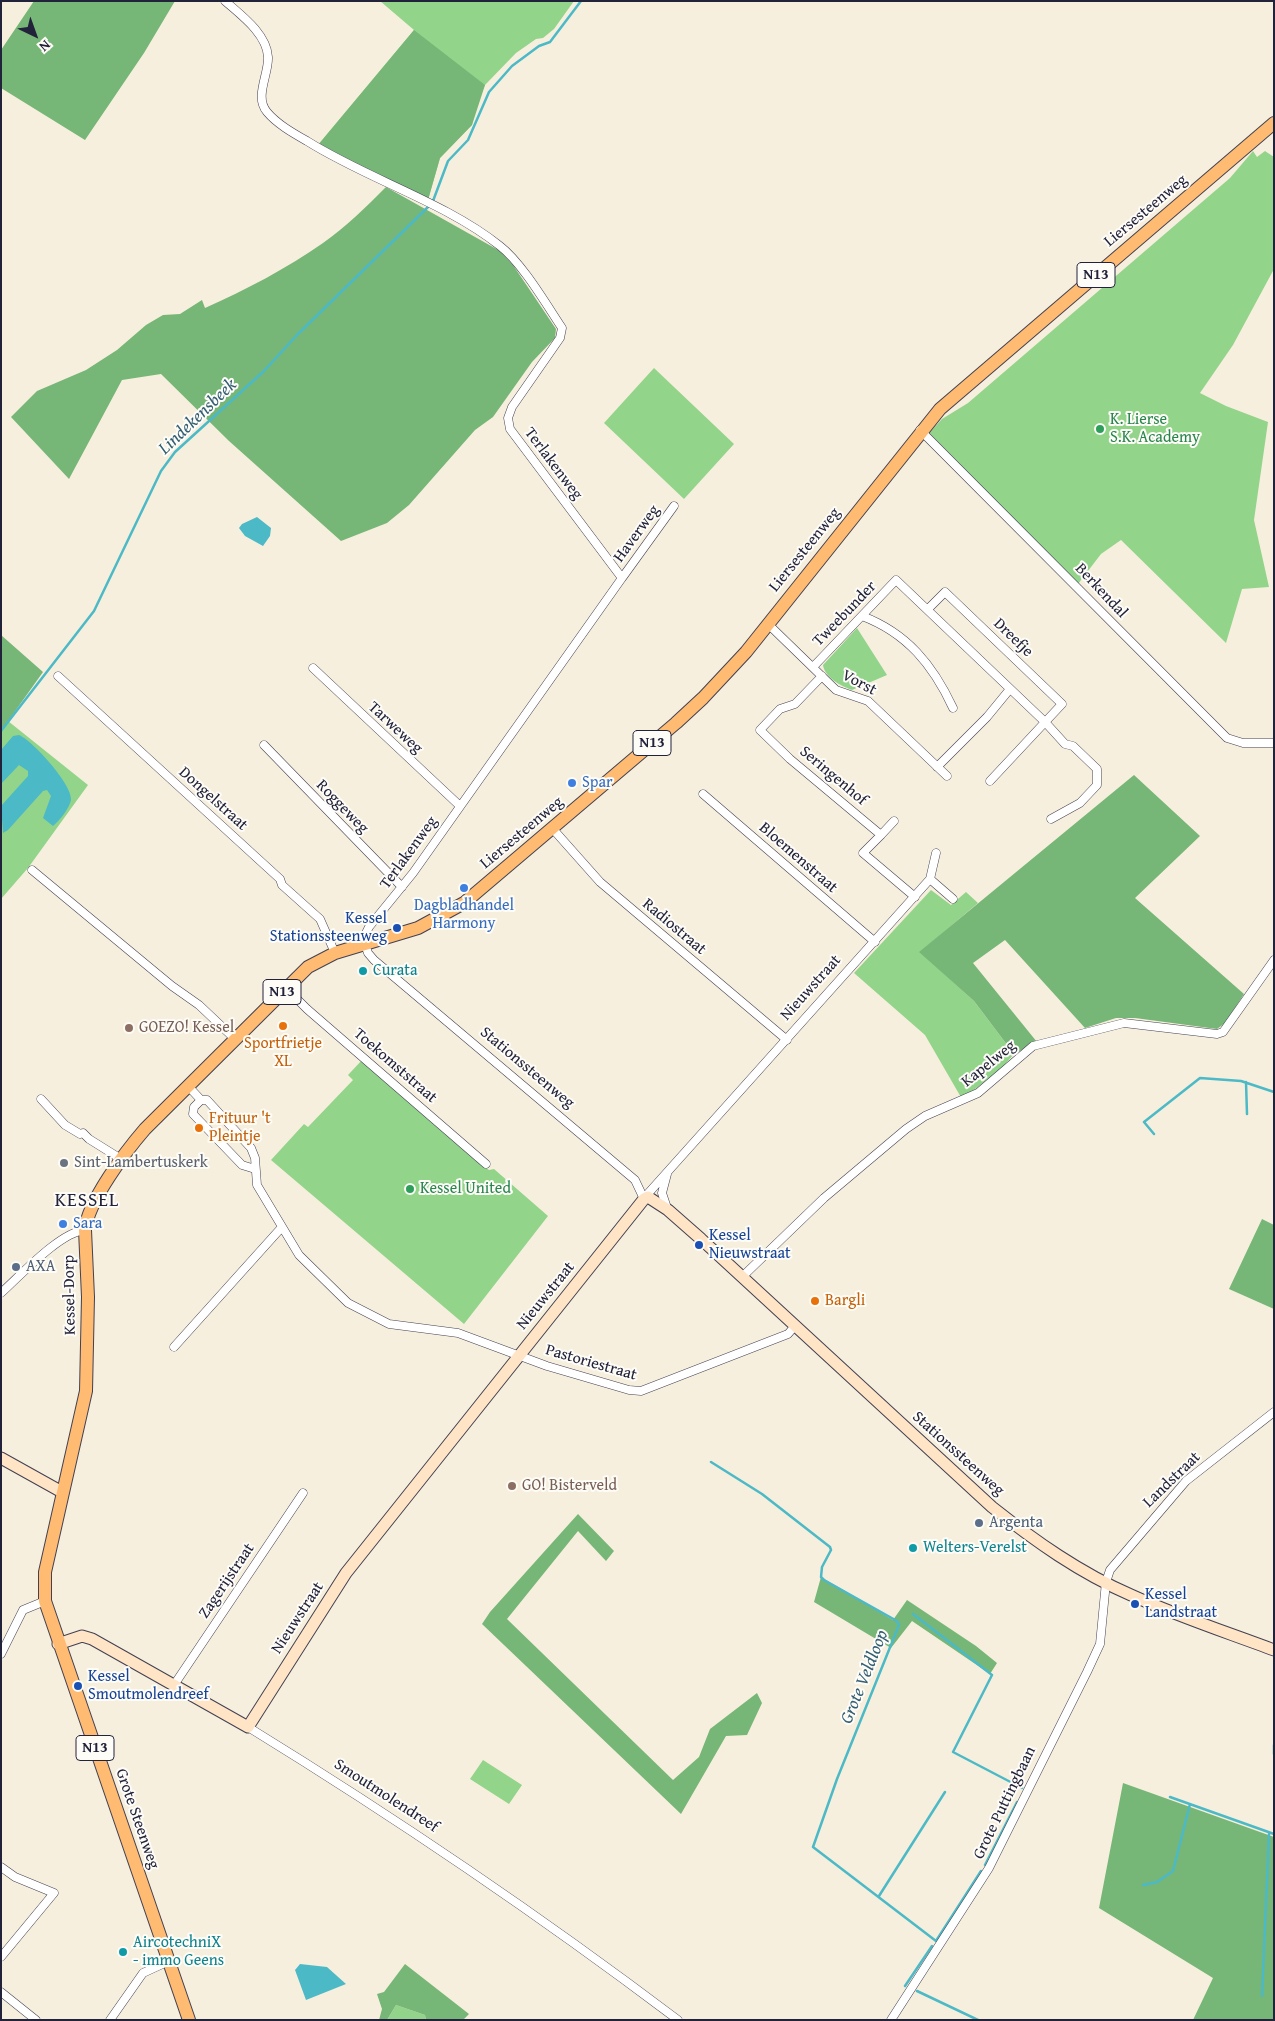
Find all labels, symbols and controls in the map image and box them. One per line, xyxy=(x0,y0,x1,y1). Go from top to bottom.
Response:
north arrow xyxy=(10,10,60,60)
text: N xyxy=(35,36,55,57)
street label: Liersesteenweg xyxy=(1100,171,1192,251)
road number: N13 xyxy=(1077,262,1115,288)
water label: Lindekensbeek xyxy=(154,374,242,460)
place label: K. Lierse S.K. Academy xyxy=(1110,410,1200,448)
marker: K. Lierse S.K. Academy xyxy=(1094,423,1106,435)
street label: Terlakenweg xyxy=(520,424,586,504)
street label: Haverweg xyxy=(610,502,664,566)
street label: Liersesteenweg xyxy=(765,504,845,596)
street label: Berkendal xyxy=(1071,560,1131,622)
street label: Tweebunder xyxy=(809,577,881,651)
street label: Dreefje xyxy=(989,614,1037,662)
street label: Vorst xyxy=(838,666,880,700)
street label: Tarweweg xyxy=(364,698,426,758)
road number: N13 xyxy=(633,730,671,756)
street label: Seringenhof xyxy=(795,742,871,810)
street label: Dongelstraat xyxy=(175,763,251,835)
place label: Spar xyxy=(582,773,613,793)
street label: Roggeweg xyxy=(312,776,372,838)
marker: Spar xyxy=(566,777,578,789)
street label: Liersesteenweg xyxy=(476,793,568,873)
street label: Terlakenweg xyxy=(376,813,442,893)
street label: Bloemenstraat xyxy=(755,819,841,897)
marker: Dagbladhandel Harmony xyxy=(458,882,470,894)
street label: Radiostraat xyxy=(638,895,710,959)
place label: Dagbladhandel Harmony xyxy=(414,896,514,934)
place label: Kessel Stationssteenweg xyxy=(270,909,387,947)
marker: Kessel Stationssteenweg xyxy=(391,922,403,934)
street label: Nieuwstraat xyxy=(777,951,845,1025)
place label: Curata xyxy=(373,961,418,981)
marker: Curata xyxy=(357,965,369,977)
road number: N13 xyxy=(263,980,301,1004)
place label: GOEZO! Kessel xyxy=(139,1018,234,1038)
marker: Sportfrietje XL xyxy=(277,1020,289,1032)
marker: GOEZO! Kessel xyxy=(123,1022,135,1034)
street label: Stationssteenweg xyxy=(476,1023,578,1113)
street label: Toekomststraat xyxy=(349,1025,441,1107)
place label: Sportfrietje XL xyxy=(244,1034,322,1072)
street label: Kapelweg xyxy=(958,1036,1020,1092)
place label: Frituur 't Pleintje xyxy=(209,1109,271,1147)
marker: Frituur 't Pleintje xyxy=(193,1122,205,1134)
place label: Sint-Lambertuskerk xyxy=(74,1153,208,1173)
marker: Sint-Lambertuskerk xyxy=(58,1157,70,1169)
place label: Kessel United xyxy=(420,1179,511,1199)
marker: Kessel United xyxy=(404,1183,416,1195)
district label: KESSEL xyxy=(54,1190,120,1212)
place label: Sara xyxy=(73,1214,102,1234)
marker: Sara xyxy=(57,1218,69,1230)
place label: Kessel Nieuwstraat xyxy=(709,1226,791,1264)
marker: Kessel Nieuwstraat xyxy=(693,1239,705,1251)
street label: Kessel-Dorp xyxy=(60,1255,80,1335)
place label: AXA xyxy=(26,1257,55,1277)
street label: Nieuwstraat xyxy=(513,1258,579,1334)
marker: AXA xyxy=(10,1261,22,1273)
place label: Bargli xyxy=(825,1291,865,1311)
marker: Bargli xyxy=(809,1295,821,1307)
street label: Pastoriestraat xyxy=(543,1341,639,1385)
street label: Stationssteenweg xyxy=(908,1408,1008,1500)
street label: Landstraat xyxy=(1139,1448,1205,1512)
place label: GO! Bisterveld xyxy=(522,1476,617,1496)
marker: GO! Bisterveld xyxy=(506,1480,518,1492)
place label: Argenta xyxy=(989,1513,1043,1533)
marker: Argenta xyxy=(973,1517,985,1529)
place label: Welters-Verelst xyxy=(923,1538,1027,1558)
street label: Zagerijstraat xyxy=(195,1540,259,1622)
marker: Welters-Verelst xyxy=(907,1542,919,1554)
street label: Nieuwstraat xyxy=(268,1579,328,1657)
place label: Kessel Landstraat xyxy=(1145,1585,1217,1623)
marker: Kessel Landstraat xyxy=(1129,1598,1141,1610)
water label: Grote Veldloop xyxy=(836,1627,894,1727)
place label: Kessel Smoutmolendreef xyxy=(88,1667,209,1705)
marker: Kessel Smoutmolendreef xyxy=(72,1680,84,1692)
road number: N13 xyxy=(76,1736,114,1760)
street label: Grote Puttingbaan xyxy=(969,1744,1041,1862)
street label: Smoutmolendreef xyxy=(330,1755,442,1837)
street label: Grote Steenweg xyxy=(111,1766,163,1872)
place label: AircotechniX - immo Geens xyxy=(133,1933,224,1971)
marker: AircotechniX - immo Geens xyxy=(117,1946,129,1958)

